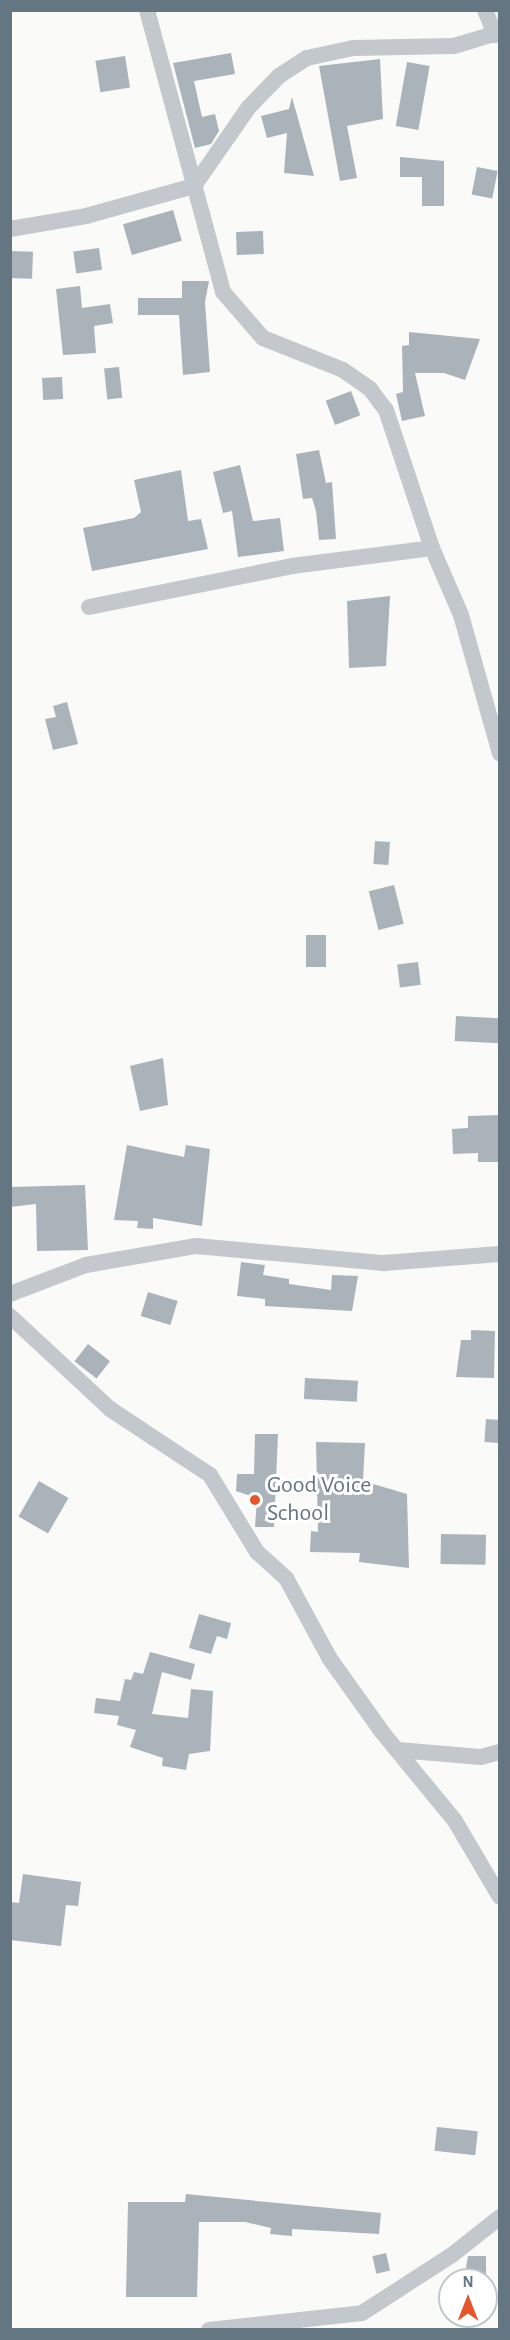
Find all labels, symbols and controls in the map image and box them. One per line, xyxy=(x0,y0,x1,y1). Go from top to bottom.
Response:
place label: Good Voice School xyxy=(267,1472,371,1528)
marker: Good Voice School xyxy=(248,1493,262,1507)
north arrow xyxy=(438,2268,498,2328)
text: N xyxy=(462,2274,474,2290)

